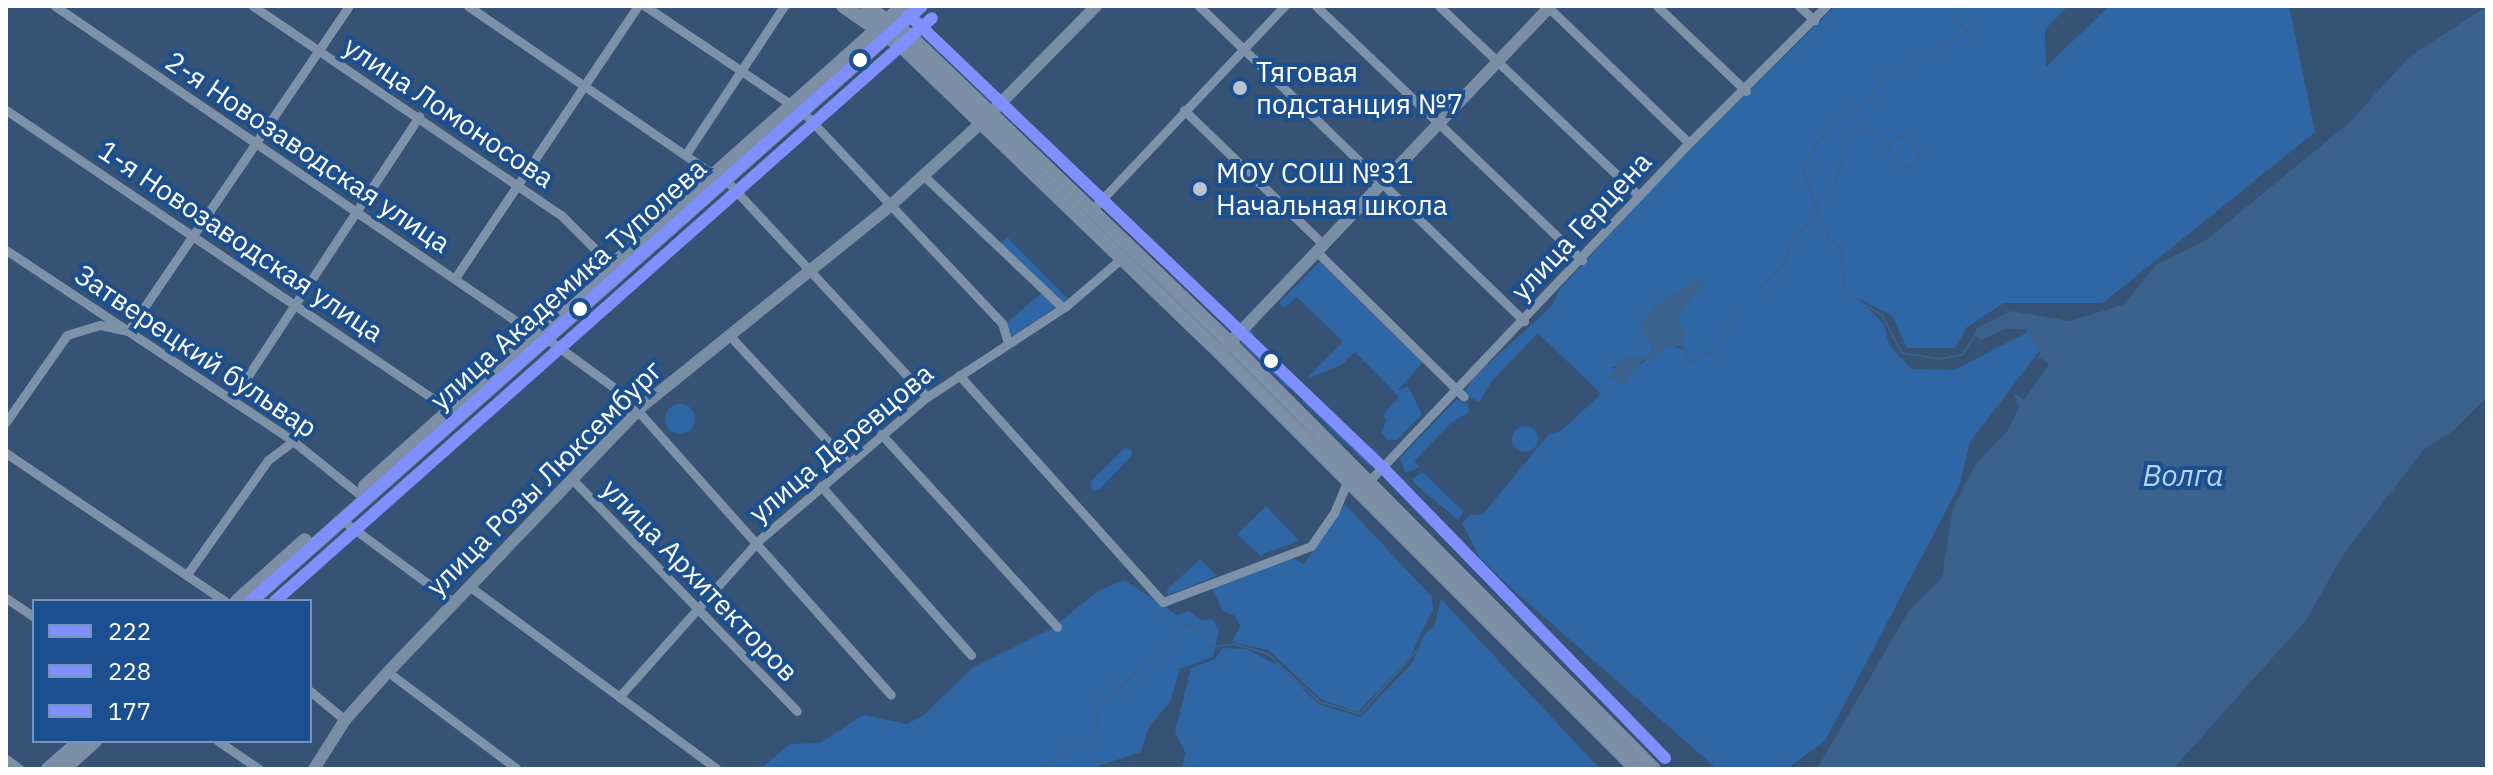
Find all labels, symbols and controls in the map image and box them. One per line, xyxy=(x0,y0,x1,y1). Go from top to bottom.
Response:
street label: улица Ломоносова xyxy=(337,29,561,195)
street label: 2-я Новозаводская улица xyxy=(159,44,457,260)
unlabelled marker xyxy=(852,52,868,68)
place label: Тяговая подстанция №7 xyxy=(1256,55,1463,121)
marker: Тяговая подстанция №7 xyxy=(1231,79,1249,97)
street label: 1-я Новозаводская улица xyxy=(92,133,390,349)
street label: улица Герцена xyxy=(1504,145,1658,307)
street label: улица Академика Туполева xyxy=(423,151,713,417)
place label: МОУ СОШ №31 Начальная школа xyxy=(1216,156,1448,222)
marker: МОУ СОШ №31 Начальная школа xyxy=(1191,180,1209,198)
street label: Затверецкий бульвар xyxy=(69,257,323,445)
unlabelled marker xyxy=(572,301,588,317)
street label: улица Розы Люксембург xyxy=(419,353,669,603)
unlabelled marker xyxy=(1263,353,1279,369)
street label: улица Деревцова xyxy=(742,356,940,530)
water label: Волга xyxy=(2143,457,2223,493)
street label: улица Архитекторов xyxy=(595,472,805,688)
legend xyxy=(32,599,312,743)
text: 222 xyxy=(108,615,151,647)
text: 228 xyxy=(108,655,151,687)
text: 177 xyxy=(108,695,151,727)

